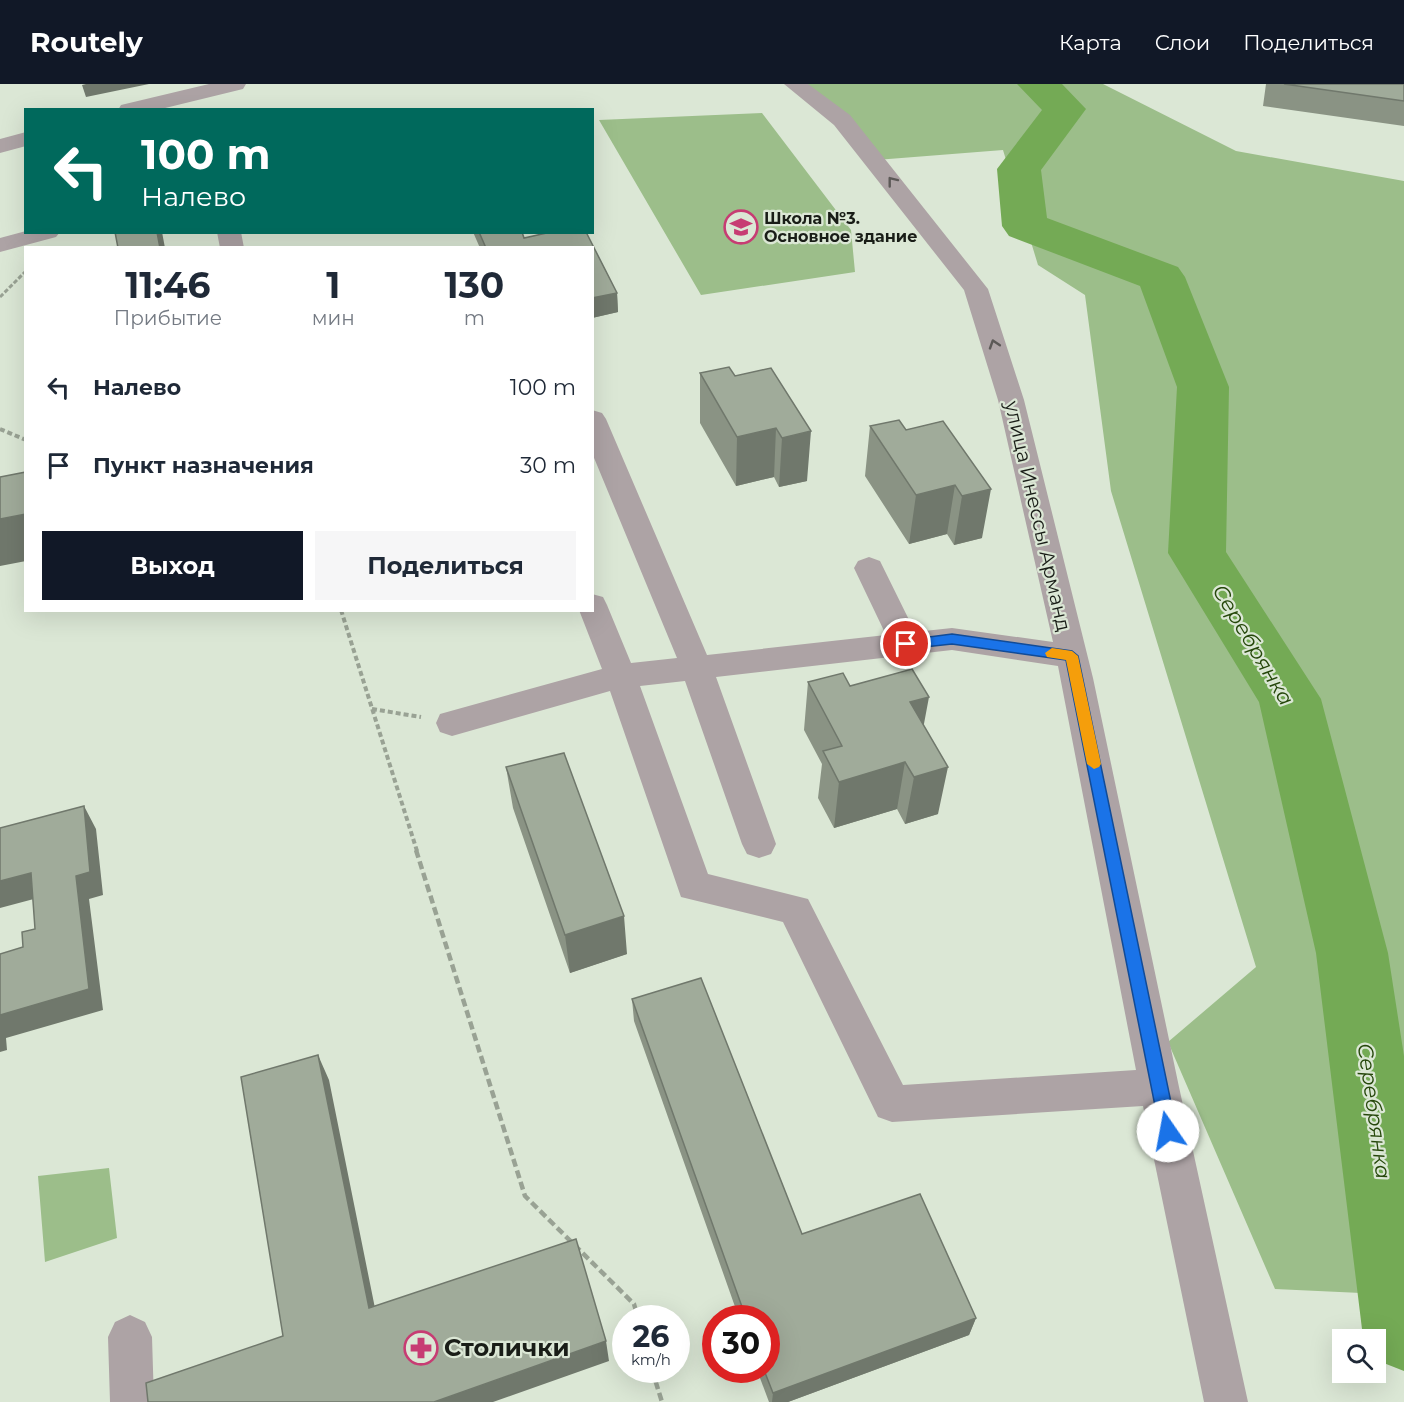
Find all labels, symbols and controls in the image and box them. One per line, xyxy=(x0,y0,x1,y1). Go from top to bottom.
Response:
text: Routely xyxy=(30,25,143,59)
text: Карта xyxy=(1059,30,1122,55)
text: Слои xyxy=(1155,30,1210,55)
text: Поделиться xyxy=(1243,30,1374,55)
text: 100 m xyxy=(141,128,270,180)
icon: left xyxy=(42,132,120,210)
one-way arrow xyxy=(888,176,899,187)
text: Налево xyxy=(141,180,246,213)
school or university icon: Школа №3. Основное здание xyxy=(723,209,759,245)
place label: Школа №3. Основное здание xyxy=(764,209,917,246)
text: 11:46 xyxy=(125,263,211,307)
text: 1 xyxy=(326,263,340,307)
text: 130 xyxy=(444,263,504,307)
text: Прибытие xyxy=(114,306,222,330)
text: мин xyxy=(312,306,355,330)
text: m xyxy=(464,306,485,330)
one-way arrow xyxy=(989,339,1001,350)
icon: left xyxy=(42,371,75,404)
text: Налево xyxy=(93,374,181,401)
text: 100 m xyxy=(510,374,576,401)
street label: улица Инессы Арманд xyxy=(1000,397,1076,634)
icon: arrive xyxy=(42,449,75,482)
text: Пункт назначения xyxy=(93,452,314,479)
text: 30 m xyxy=(520,452,576,479)
button: Выход xyxy=(42,531,303,600)
button: Поделиться xyxy=(315,531,576,600)
water label: Серебрянка xyxy=(1207,580,1299,710)
pin xyxy=(880,618,931,669)
icon: arrive xyxy=(889,627,922,660)
water label: Серебрянка xyxy=(1353,1041,1396,1180)
position arrow xyxy=(1136,1099,1200,1163)
speed limit sign: 30 xyxy=(702,1305,780,1383)
text: 26 xyxy=(633,1318,669,1355)
map controls xyxy=(1332,1329,1386,1383)
button: search xyxy=(1332,1329,1386,1383)
pharmacy icon: Столички xyxy=(403,1330,439,1366)
place label: Столички xyxy=(444,1333,570,1362)
text: km/h xyxy=(631,1350,671,1369)

